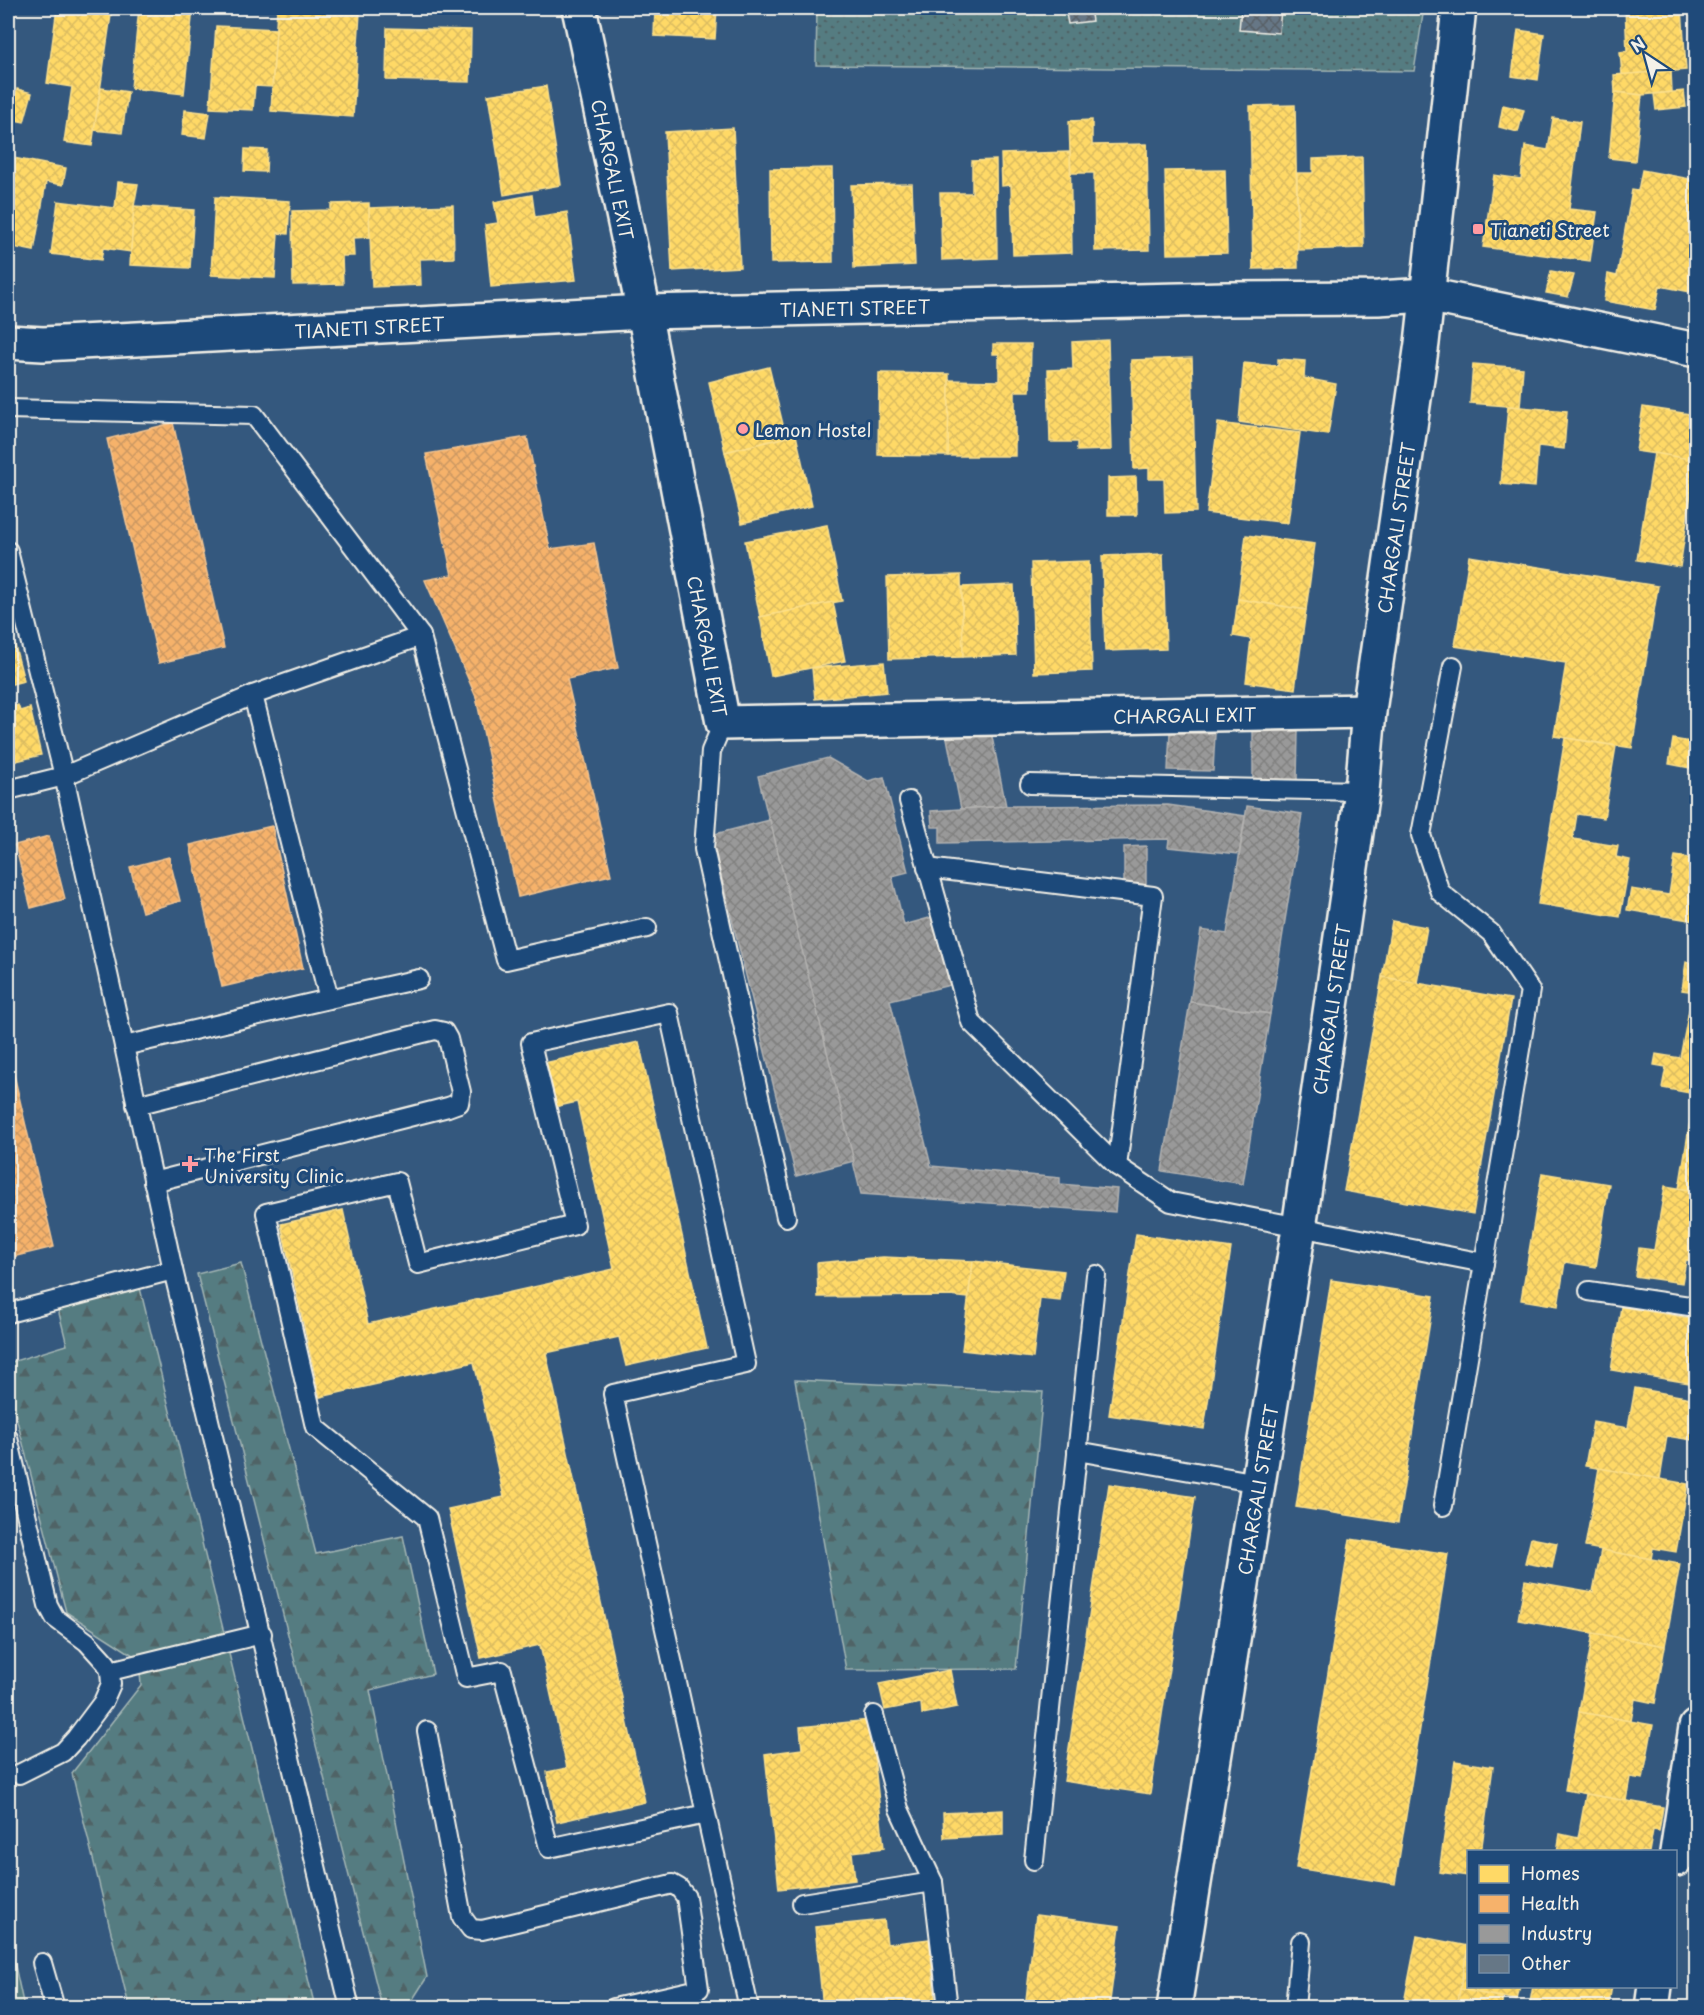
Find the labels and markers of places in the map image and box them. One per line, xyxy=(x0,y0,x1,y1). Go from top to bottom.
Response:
place label: Tianeti Street xyxy=(1490,216,1610,243)
marker: Tianeti Street xyxy=(1471,222,1485,236)
place label: Lemon Hostel xyxy=(755,416,871,443)
marker: Lemon Hostel xyxy=(736,422,750,436)
place label: The First University Clinic xyxy=(204,1141,344,1189)
marker: The First University Clinic xyxy=(181,1155,199,1173)

